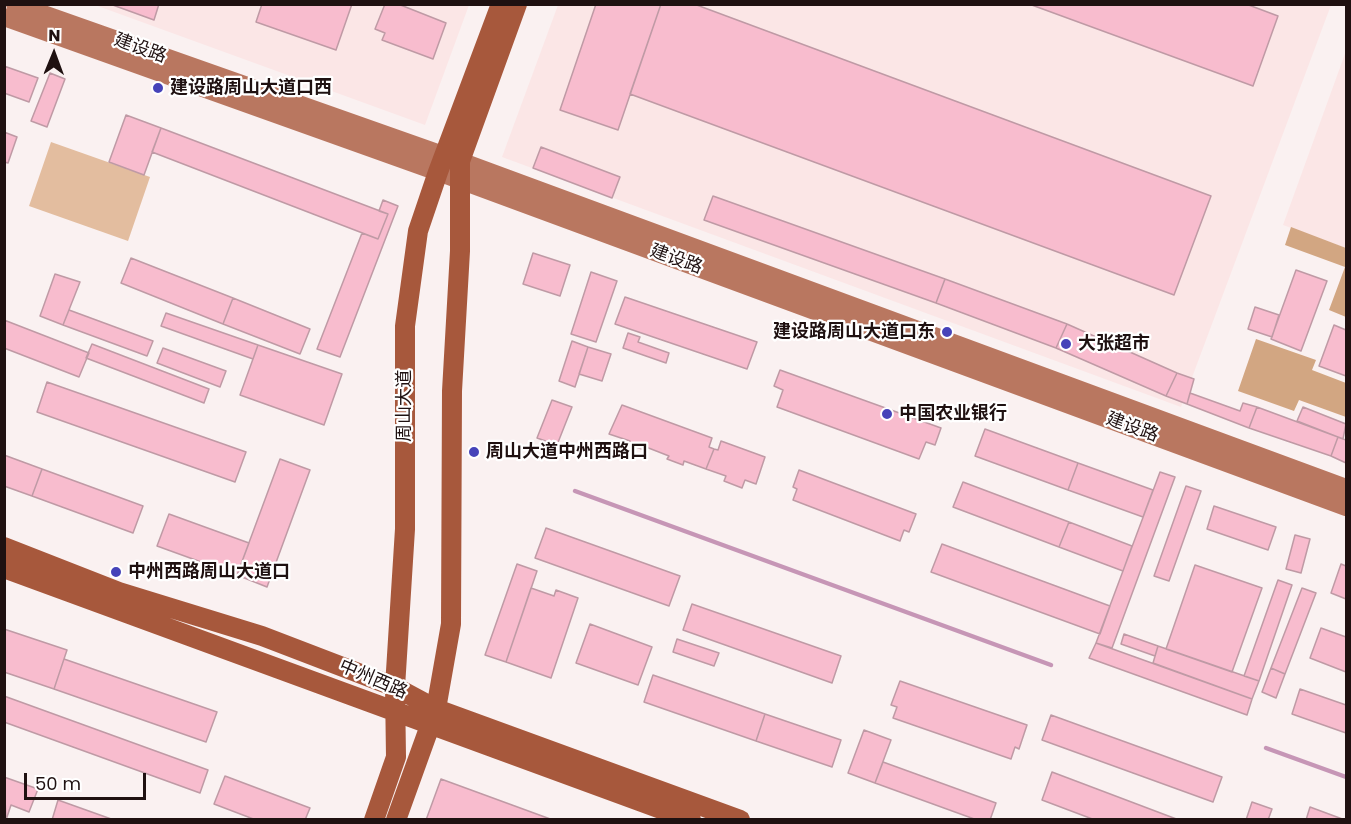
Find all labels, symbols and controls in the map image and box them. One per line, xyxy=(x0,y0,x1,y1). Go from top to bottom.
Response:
north arrow xyxy=(24,24,84,84)
text: N xyxy=(48,24,61,47)
street label: 建设路 xyxy=(111,30,169,68)
place label: 建设路周山大道口西 xyxy=(170,77,332,99)
marker: 建设路周山大道口西 xyxy=(151,81,165,95)
street label: 建设路 xyxy=(647,241,705,279)
place label: 建设路周山大道口东 xyxy=(773,321,935,343)
marker: 建设路周山大道口东 xyxy=(940,325,954,339)
place label: 大张超市 xyxy=(1078,333,1150,355)
marker: 大张超市 xyxy=(1059,337,1073,351)
street label: 周山大道 xyxy=(394,370,416,442)
place label: 中国农业银行 xyxy=(899,403,1007,425)
marker: 中国农业银行 xyxy=(880,407,894,421)
street label: 建设路 xyxy=(1103,409,1161,447)
place label: 周山大道中州西路口 xyxy=(486,441,648,463)
marker: 周山大道中州西路口 xyxy=(467,445,481,459)
place label: 中州西路周山大道口 xyxy=(128,561,290,583)
marker: 中州西路周山大道口 xyxy=(109,565,123,579)
street label: 中州西路 xyxy=(336,656,410,704)
scale bar xyxy=(27,761,148,799)
text: 50 m xyxy=(35,771,81,796)

